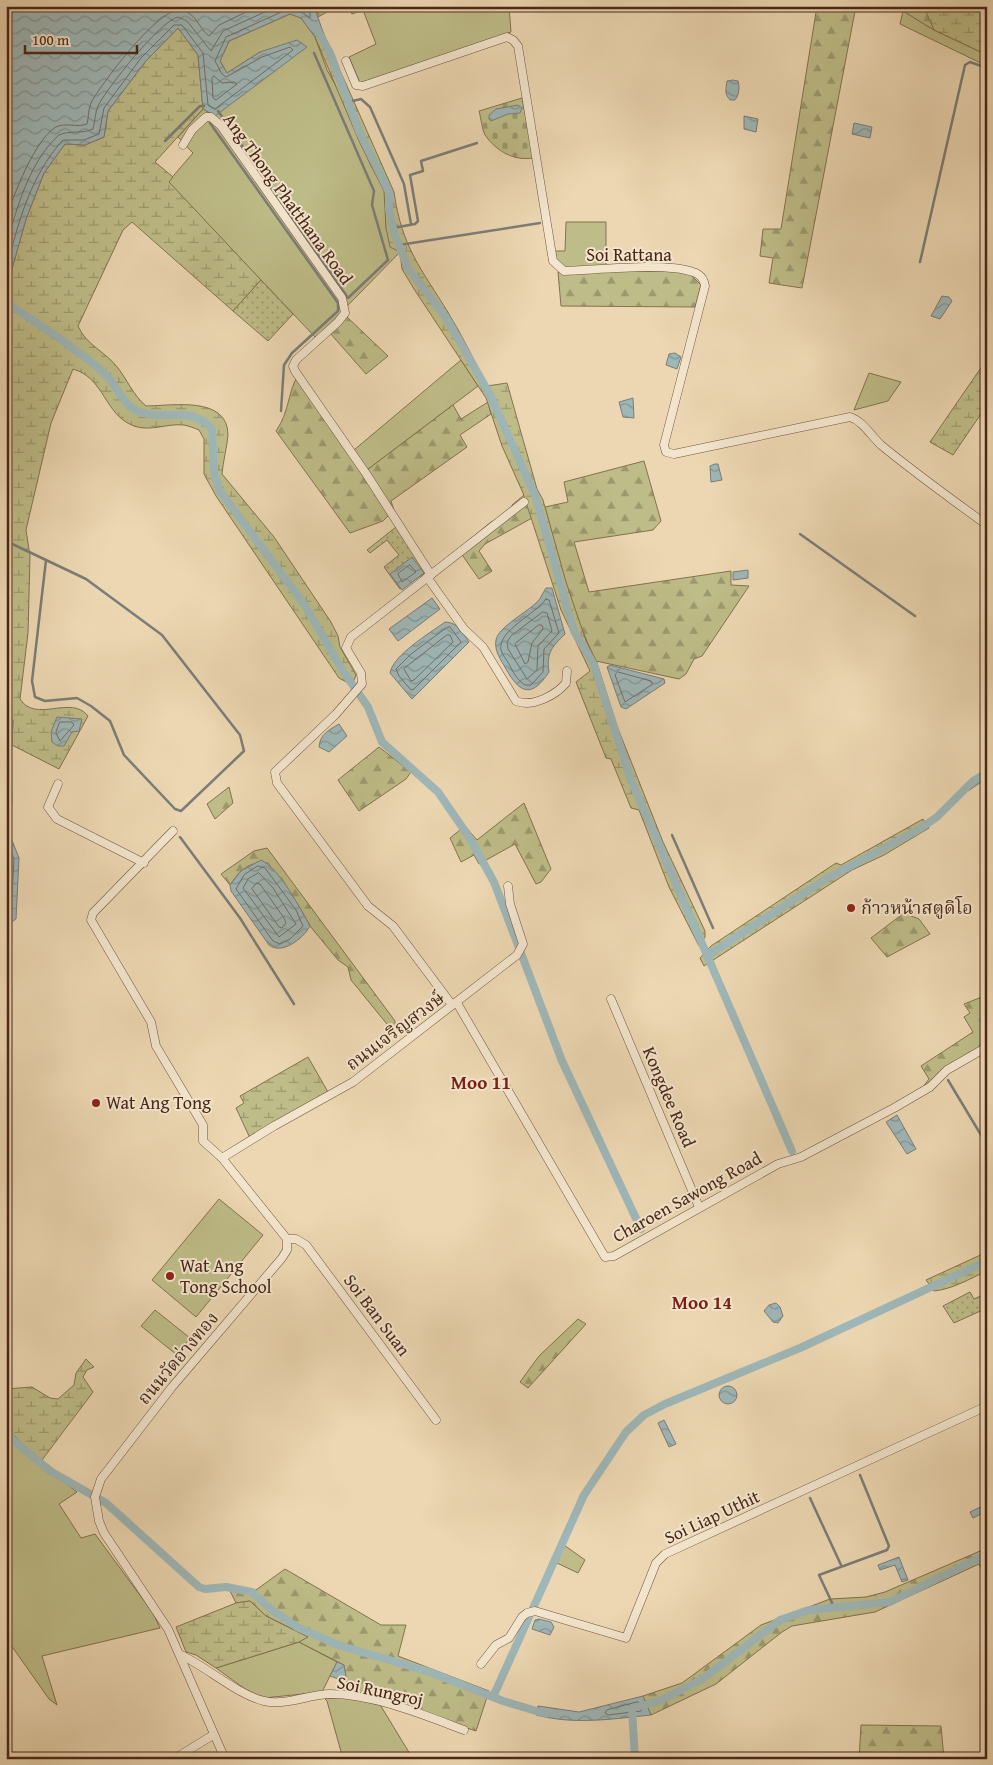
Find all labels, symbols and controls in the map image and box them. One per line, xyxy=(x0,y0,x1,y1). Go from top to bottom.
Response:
scale bar xyxy=(25,22,138,54)
text: 100 m xyxy=(32,29,70,50)
street label: Ang Thong Phatthana Road xyxy=(217,107,360,290)
street label: Soi Rattana xyxy=(586,241,672,268)
place label: ก้าวหน้าสตูดิโอ xyxy=(861,894,973,921)
marker: ก้าวหน้าสตูดิโอ xyxy=(845,902,857,914)
street label: ถนนเจริญสวงษ์ xyxy=(340,984,450,1077)
street label: Kongdee Road xyxy=(636,1042,703,1152)
district label: Moo 11 xyxy=(451,1068,511,1096)
place label: Wat Ang Tong xyxy=(106,1089,211,1116)
marker: Wat Ang Tong xyxy=(90,1097,102,1109)
street label: Charoen Sawong Road xyxy=(607,1144,767,1249)
place label: Wat Ang Tong School xyxy=(180,1252,272,1300)
street label: Soi Ban Suan xyxy=(337,1268,417,1362)
marker: Wat Ang Tong School xyxy=(164,1270,176,1282)
district label: Moo 14 xyxy=(672,1288,732,1316)
street label: ถนนวัดอ่างทอง xyxy=(131,1305,225,1410)
street label: Soi Liap Uthit xyxy=(660,1482,765,1550)
street label: Soi Rungroj xyxy=(335,1668,426,1713)

